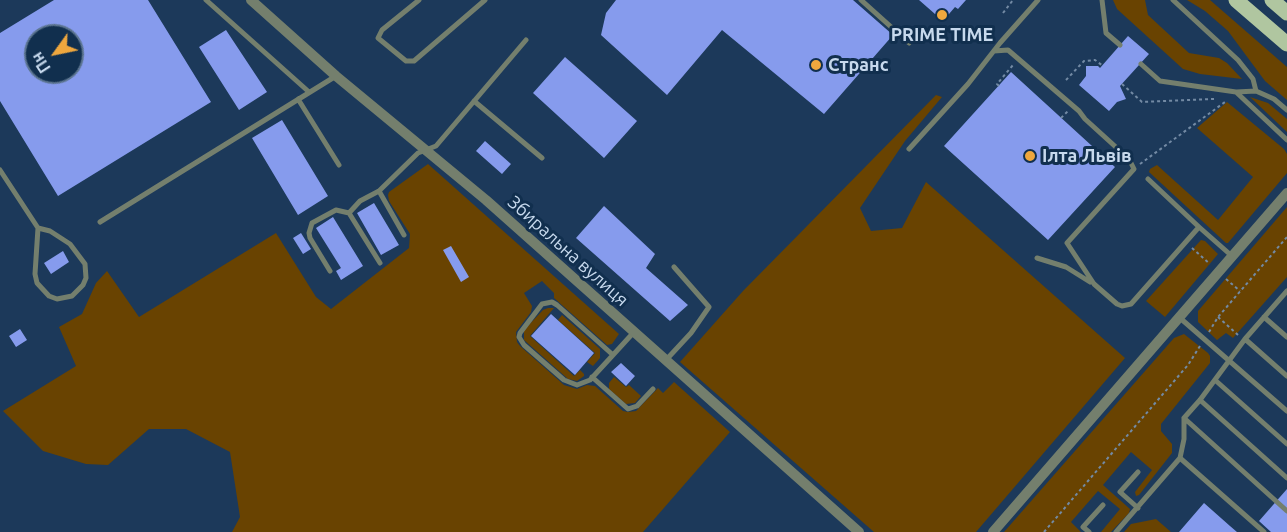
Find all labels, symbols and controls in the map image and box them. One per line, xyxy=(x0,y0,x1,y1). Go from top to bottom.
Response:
marker: PRIME TIME xyxy=(935,8,949,22)
north arrow xyxy=(24,24,84,84)
place label: PRIME TIME xyxy=(891,24,993,46)
text: Пн xyxy=(27,49,54,76)
place label: Странс xyxy=(828,54,889,76)
marker: Странс xyxy=(809,58,823,72)
place label: Ілта Львів xyxy=(1042,145,1132,167)
marker: Ілта Львів xyxy=(1023,149,1037,163)
street label: Збиральна вулиця xyxy=(503,191,633,311)

